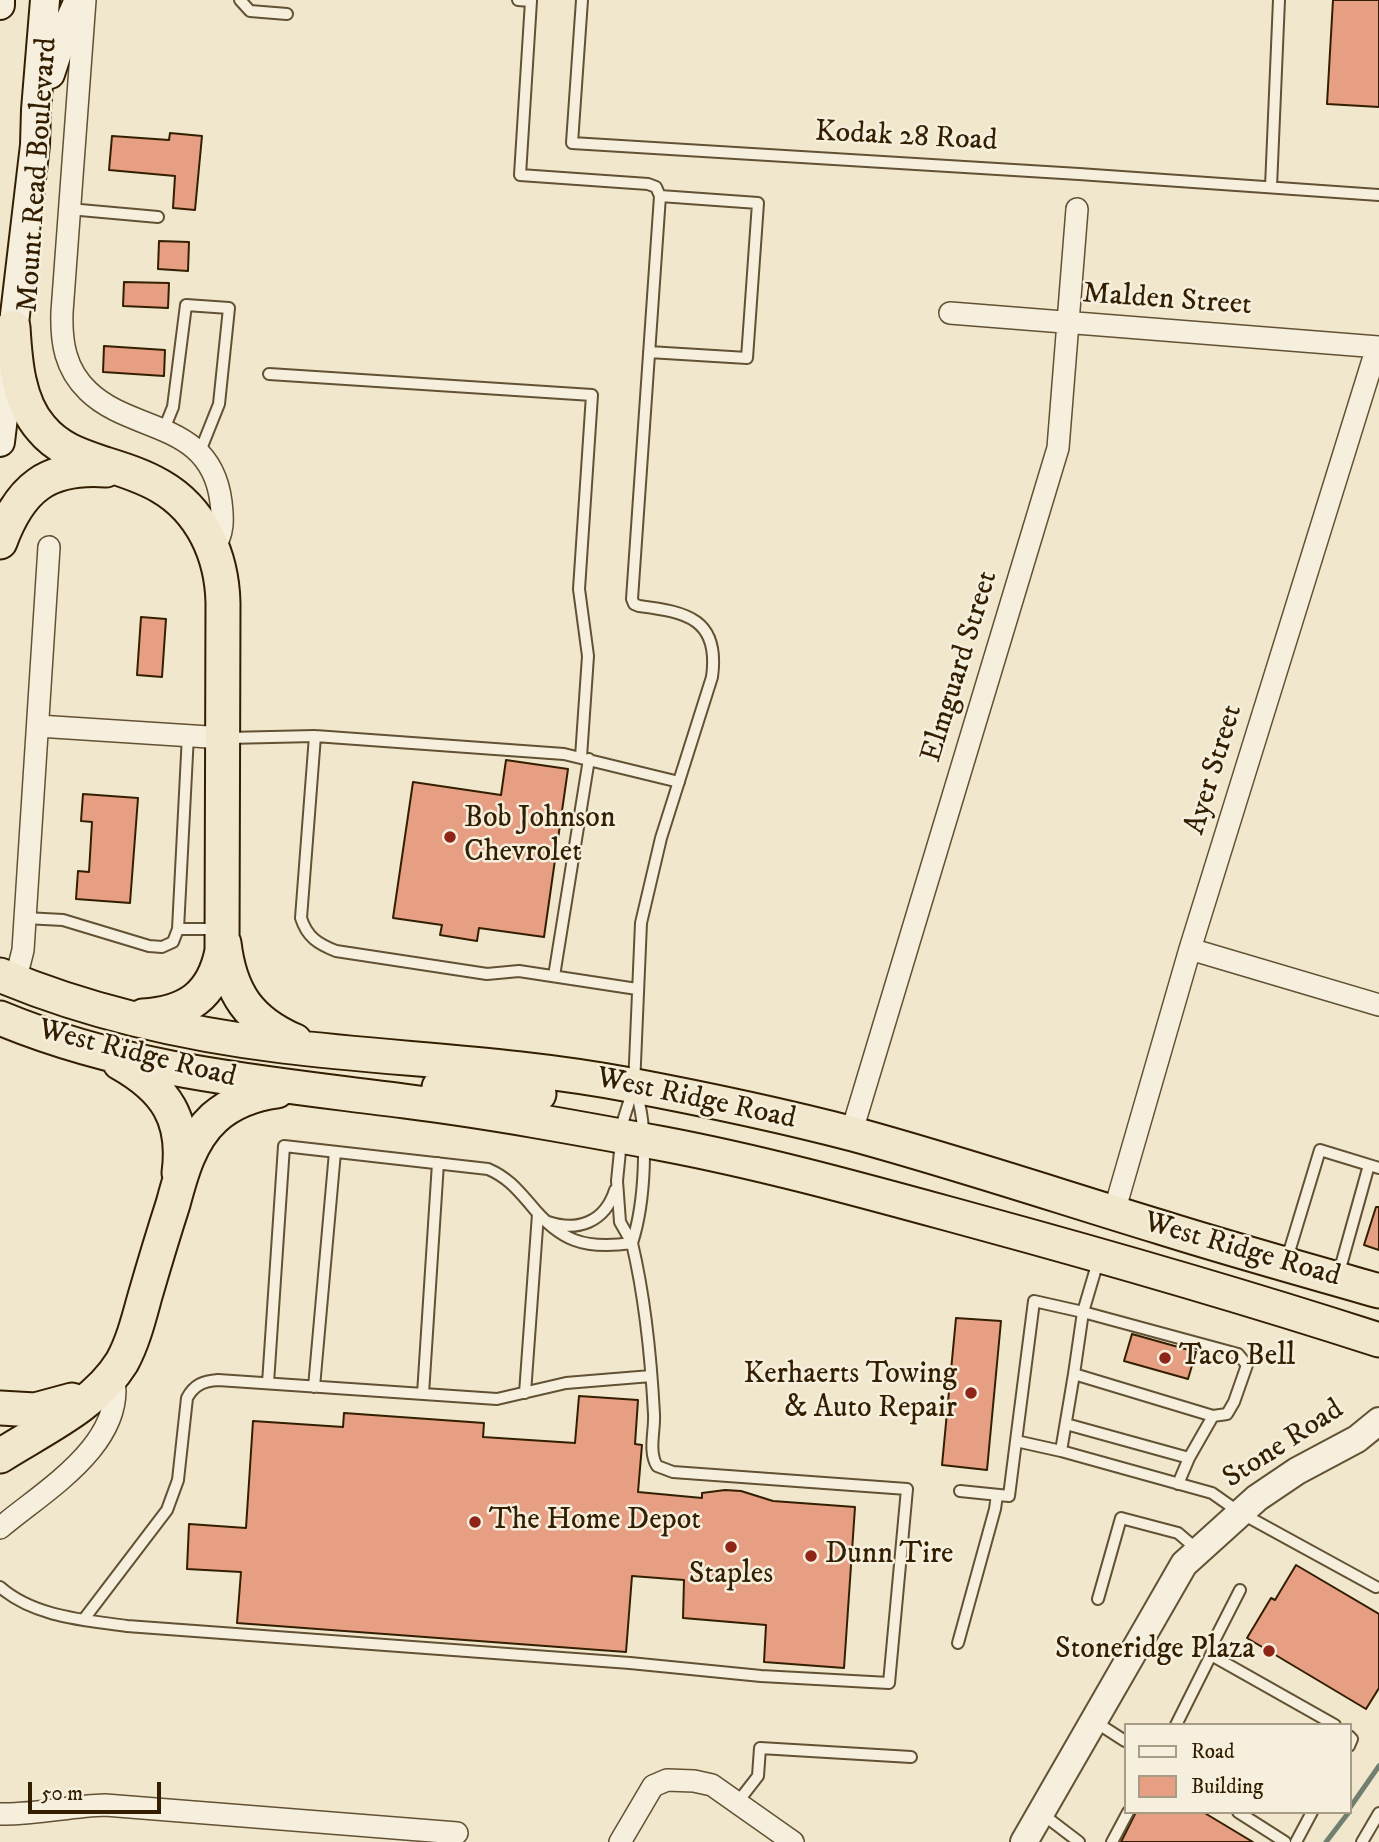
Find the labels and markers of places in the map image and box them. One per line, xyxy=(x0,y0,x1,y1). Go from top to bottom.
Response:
place label: Bob Johnson Chevrolet xyxy=(464,802,616,872)
marker: Bob Johnson Chevrolet xyxy=(442,829,458,845)
place label: Taco Bell xyxy=(1179,1340,1295,1376)
marker: Taco Bell xyxy=(1157,1350,1173,1366)
place label: Kerhaerts Towing & Auto Repair xyxy=(743,1358,957,1428)
marker: Kerhaerts Towing & Auto Repair xyxy=(963,1385,979,1401)
place label: The Home Depot xyxy=(489,1504,701,1540)
marker: The Home Depot xyxy=(467,1514,483,1530)
place label: Dunn Tire xyxy=(825,1538,954,1574)
marker: Staples xyxy=(723,1539,739,1555)
marker: Dunn Tire xyxy=(803,1548,819,1564)
place label: Staples xyxy=(689,1558,773,1594)
place label: Stoneridge Plaza xyxy=(1055,1633,1255,1669)
marker: Stoneridge Plaza xyxy=(1261,1643,1277,1659)

